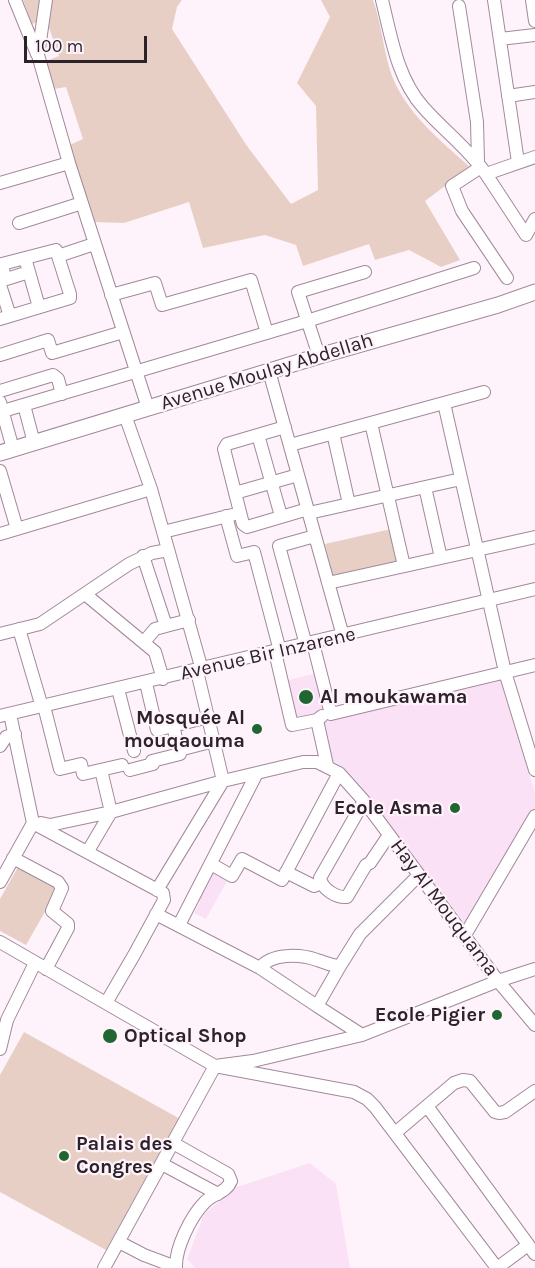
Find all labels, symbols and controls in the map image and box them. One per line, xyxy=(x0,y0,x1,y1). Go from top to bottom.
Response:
scale bar xyxy=(27,24,150,62)
text: 100 m xyxy=(35,35,83,57)
street label: Avenue Moulay Abdellah xyxy=(158,328,376,416)
street label: Avenue Bir Inzarene xyxy=(178,622,358,686)
place label: Al moukawama xyxy=(320,685,468,709)
marker: Al moukawama xyxy=(297,688,315,706)
place label: Mosquée Al mouqaouma xyxy=(124,706,245,753)
marker: Mosquée Al mouqaouma xyxy=(250,722,264,736)
place label: Ecole Asma xyxy=(334,796,443,820)
marker: Ecole Asma xyxy=(448,801,462,815)
street label: Hay Al Mouquama xyxy=(385,835,503,981)
place label: Ecole Pigier xyxy=(375,1003,485,1027)
marker: Ecole Pigier xyxy=(490,1008,504,1022)
place label: Optical Shop xyxy=(124,1024,246,1048)
marker: Optical Shop xyxy=(101,1027,119,1045)
place label: Palais des Congres xyxy=(76,1132,173,1179)
marker: Palais des Congres xyxy=(57,1149,71,1163)

